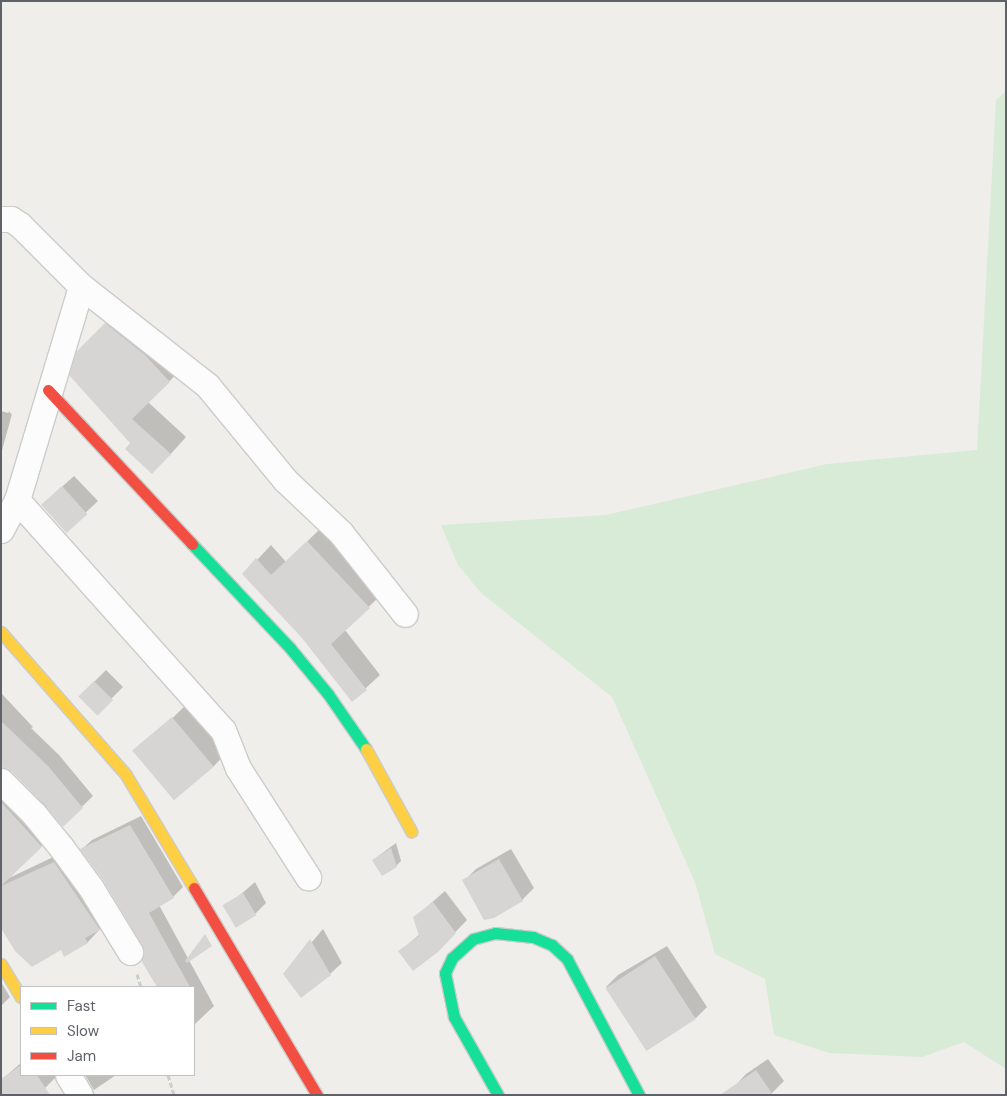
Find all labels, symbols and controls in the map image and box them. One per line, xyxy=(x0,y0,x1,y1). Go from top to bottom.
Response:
legend xyxy=(20,986,195,1076)
text: Fast xyxy=(67,996,96,1016)
text: Slow xyxy=(67,1021,99,1041)
text: Jam xyxy=(67,1046,96,1066)

